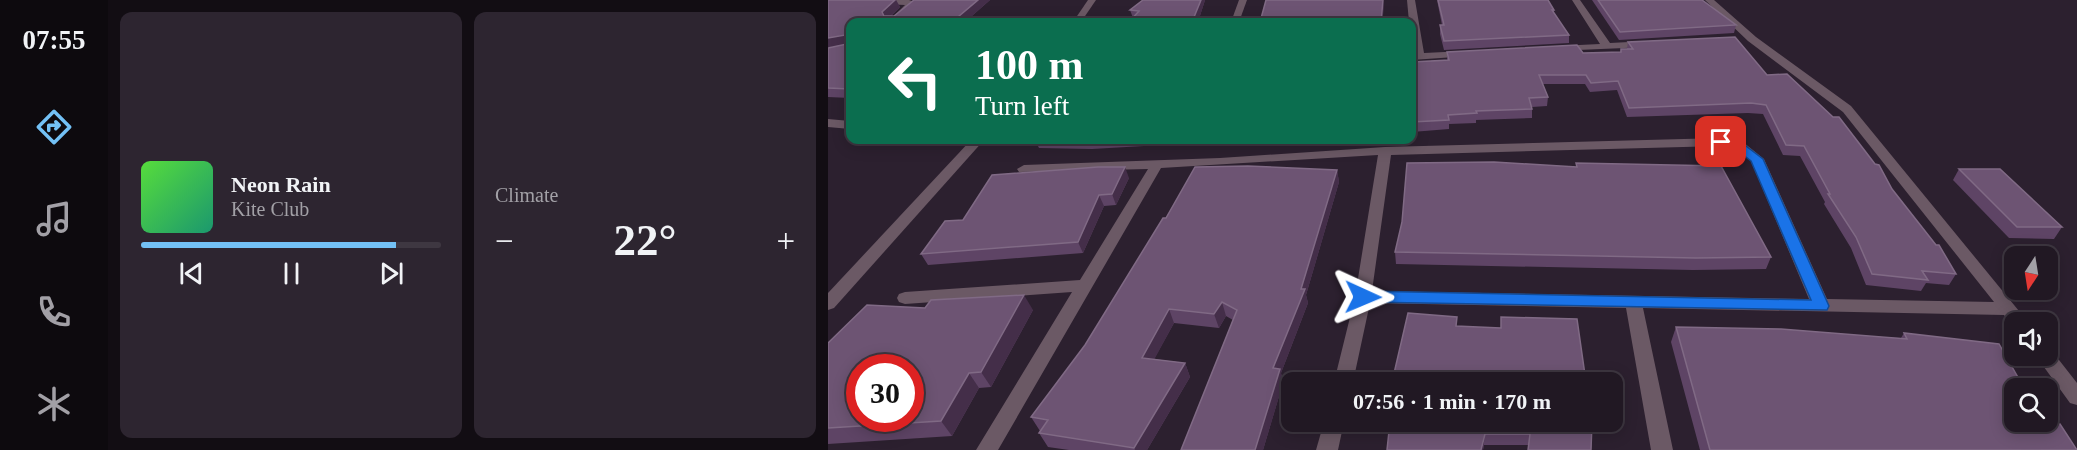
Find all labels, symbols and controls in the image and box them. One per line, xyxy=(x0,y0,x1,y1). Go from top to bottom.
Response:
text: 07:55 xyxy=(23,25,86,55)
icon: left xyxy=(876,42,954,120)
text: 100 m xyxy=(975,42,1084,88)
text: Turn left xyxy=(975,91,1069,121)
icon: directions xyxy=(33,106,75,148)
pin xyxy=(1695,116,1746,167)
icon: arrive xyxy=(1704,125,1737,158)
text: Neon Rain xyxy=(231,172,331,197)
text: Climate xyxy=(495,184,558,206)
icon: music xyxy=(33,198,75,240)
text: Kite Club xyxy=(231,198,309,220)
text: 22° xyxy=(614,215,677,265)
text: − xyxy=(495,223,514,259)
text: + xyxy=(776,223,795,259)
north arrow xyxy=(2004,246,2058,300)
map controls xyxy=(2004,246,2058,432)
icon: previous xyxy=(175,257,208,290)
icon: pause xyxy=(275,257,308,290)
icon: next xyxy=(375,257,408,290)
position arrow xyxy=(1331,265,1395,329)
icon: phone xyxy=(33,291,75,333)
button: sound xyxy=(2004,312,2058,366)
speed limit sign: 30 xyxy=(846,354,924,432)
button: search xyxy=(2004,378,2058,432)
icon: climate xyxy=(33,383,75,425)
text: 07:56 · 1 min · 170 m xyxy=(1353,389,1551,414)

